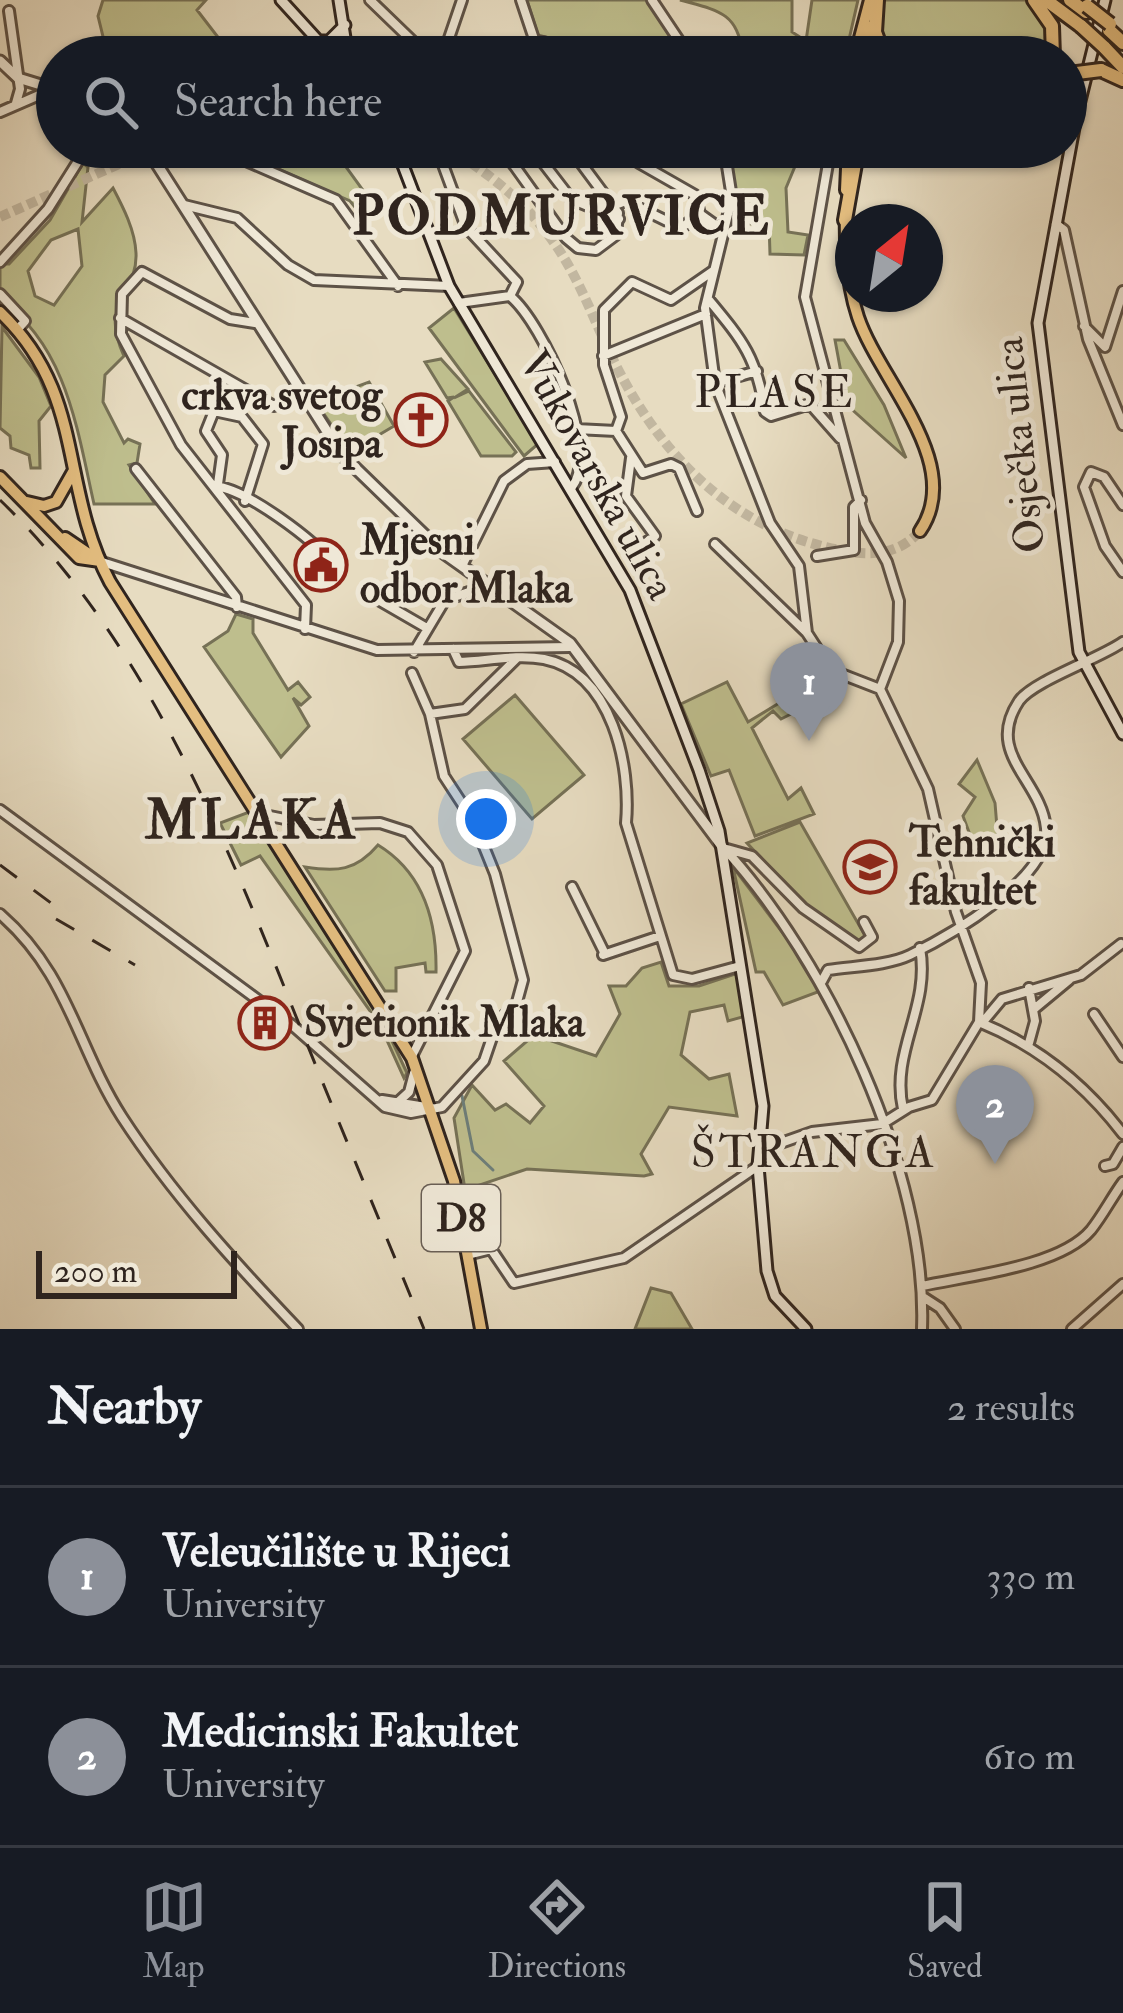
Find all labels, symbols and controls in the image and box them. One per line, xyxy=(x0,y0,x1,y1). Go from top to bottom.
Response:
search box xyxy=(36,36,1087,168)
icon: search xyxy=(78,69,144,135)
text: Search here xyxy=(174,74,382,130)
district label: PODMURVICE xyxy=(352,183,772,251)
north arrow xyxy=(835,204,943,312)
street label: Osječka ulica xyxy=(983,334,1057,555)
street label: Vukovarska ulica xyxy=(507,341,687,609)
district label: PLASE xyxy=(695,365,855,421)
place label: crkva svetog Josipa xyxy=(181,370,384,470)
church icon: crkva svetog Josipa xyxy=(393,392,449,448)
place label: Mjesni odbor Mlaka xyxy=(359,515,574,615)
public building icon: Mjesni odbor Mlaka xyxy=(293,537,349,593)
pin: 1 xyxy=(770,642,848,741)
district label: MLAKA xyxy=(144,787,359,855)
your location xyxy=(456,789,516,849)
place label: Tehnički fakultet xyxy=(908,817,1055,917)
school or university icon: Tehnički fakultet xyxy=(842,839,898,895)
building icon: Svjetionik Mlaka xyxy=(237,995,293,1051)
place label: Svjetionik Mlaka xyxy=(304,997,586,1049)
pin: 2 xyxy=(956,1065,1034,1164)
district label: ŠTRANGA xyxy=(691,1124,937,1181)
road number: D8 xyxy=(422,1185,500,1251)
scale bar xyxy=(36,1245,237,1298)
text: 200 m xyxy=(54,1251,137,1292)
text: Nearby xyxy=(48,1375,201,1439)
text: 2 results xyxy=(947,1383,1075,1432)
text: Veleučilište u Rijeci xyxy=(162,1524,511,1580)
text: 1 xyxy=(80,1552,94,1601)
text: 330 m xyxy=(987,1552,1075,1601)
text: University xyxy=(162,1580,325,1629)
text: Medicinski Fakultet xyxy=(162,1704,518,1760)
text: 2 xyxy=(77,1732,97,1781)
text: 610 m xyxy=(983,1732,1075,1781)
text: University xyxy=(162,1760,325,1809)
tab: Map xyxy=(141,1874,207,1987)
tab: Directions xyxy=(488,1874,626,1987)
tab: Saved xyxy=(907,1874,982,1987)

